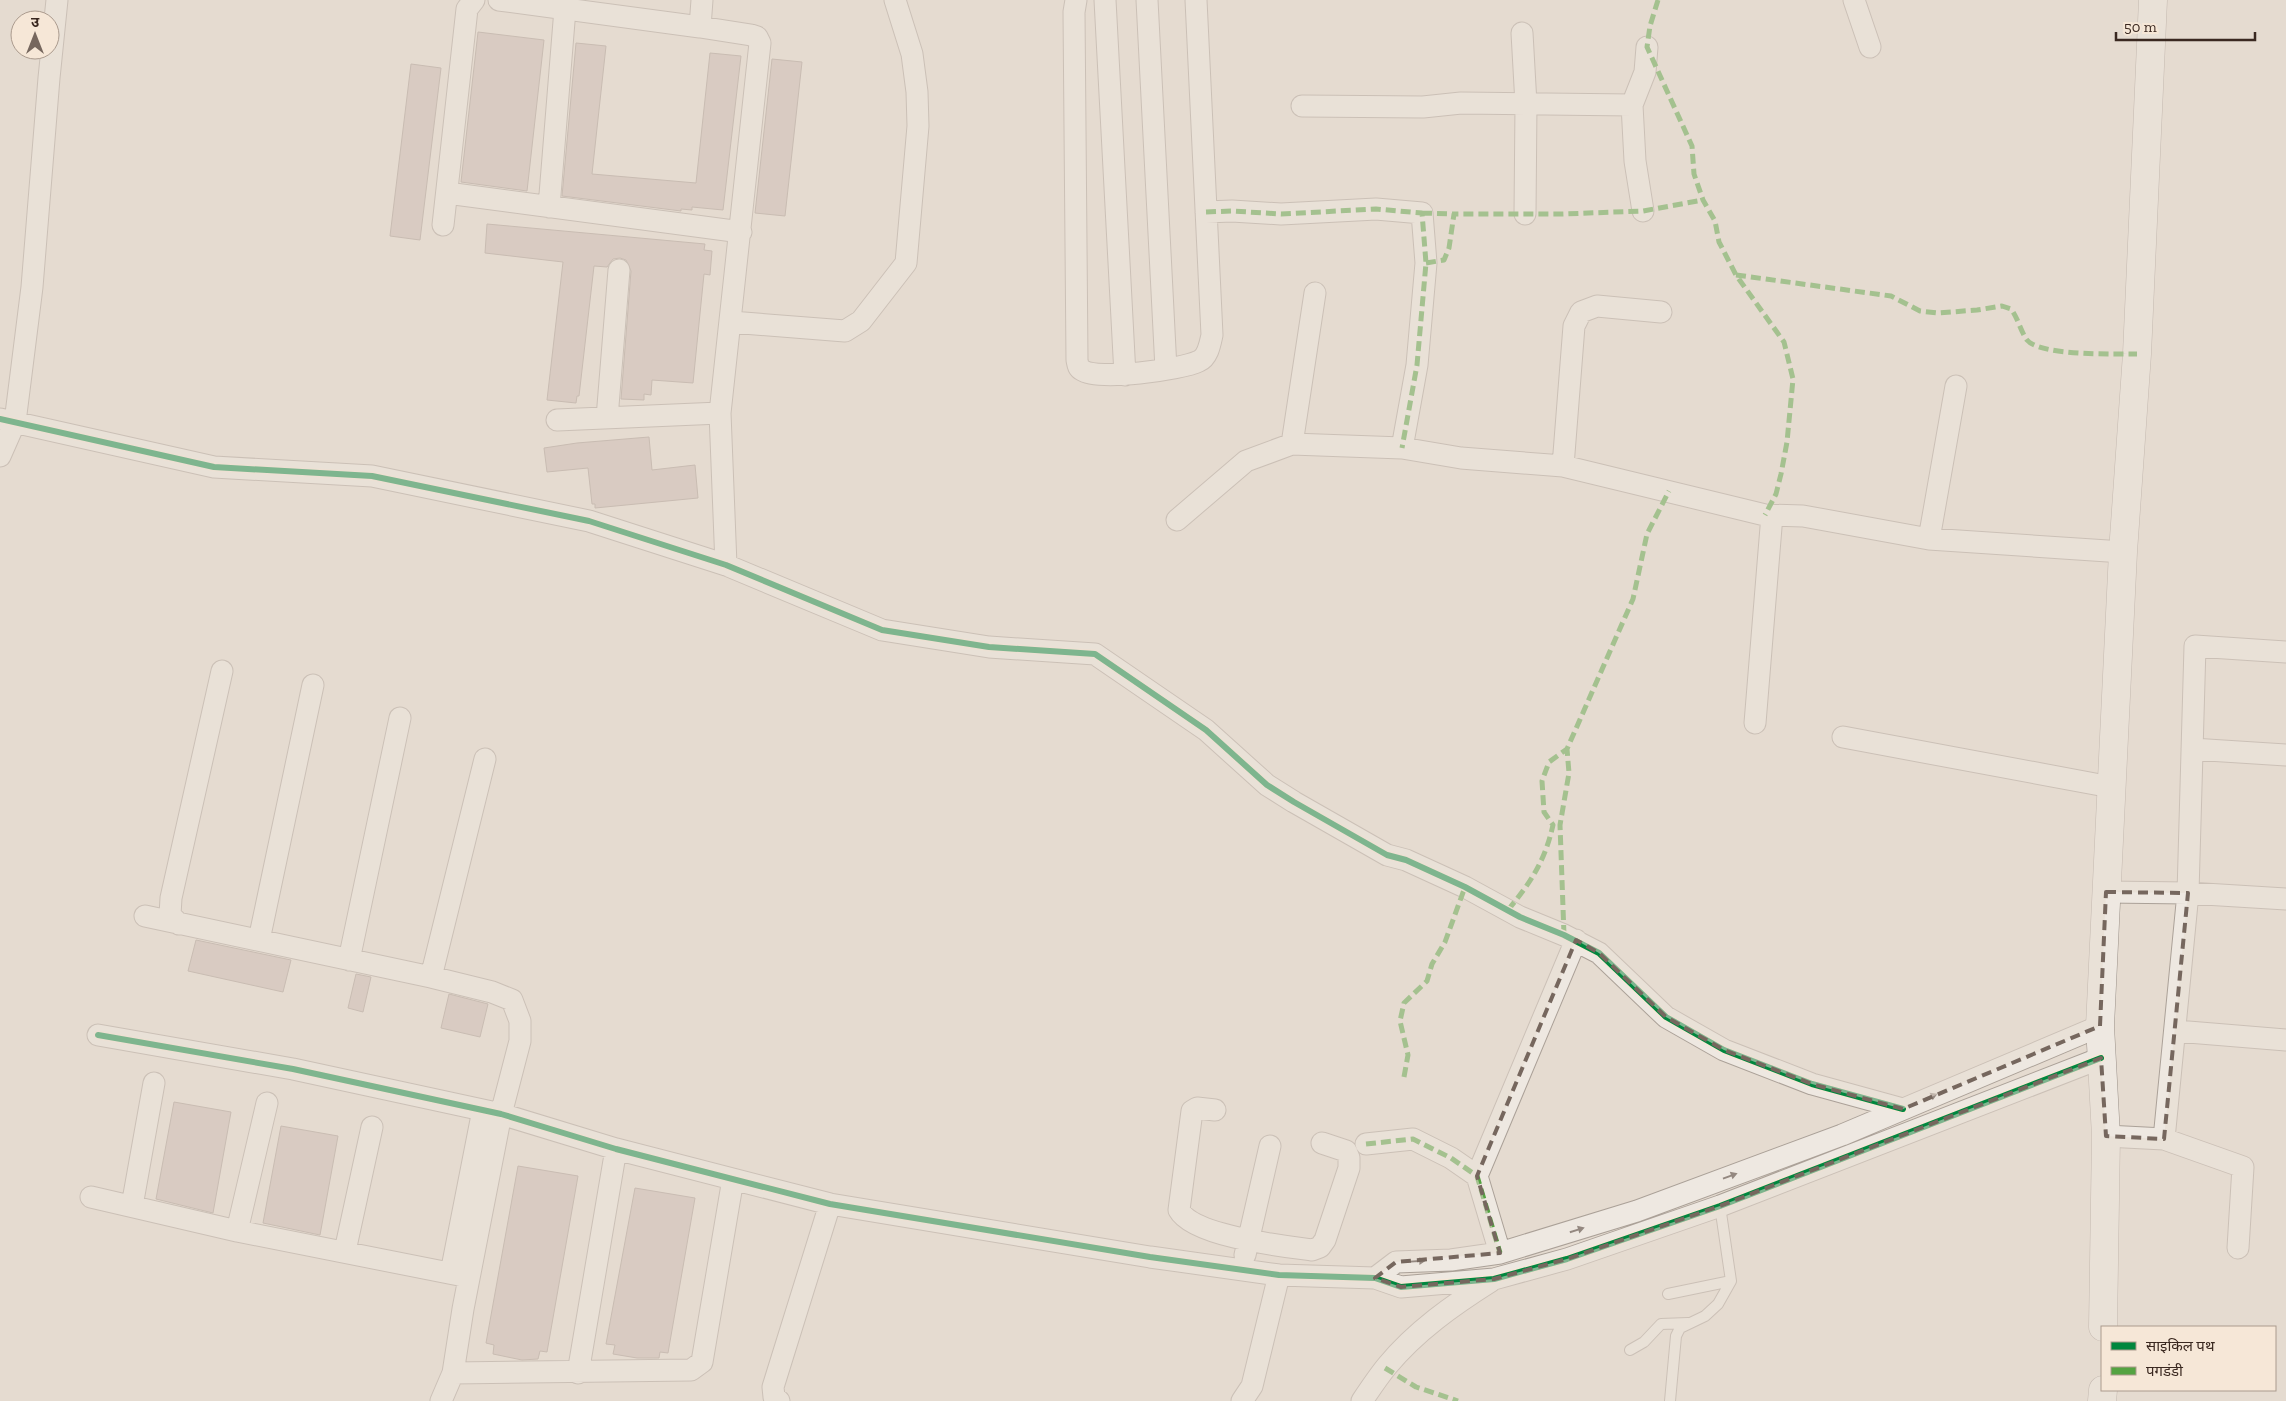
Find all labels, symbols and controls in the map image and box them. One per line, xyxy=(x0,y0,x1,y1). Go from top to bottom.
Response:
north arrow xyxy=(10,10,60,60)
scale bar xyxy=(2116,10,2255,42)
text: उ xyxy=(31,14,40,31)
text: 50 m xyxy=(2124,18,2157,36)
one-way arrow xyxy=(1923,1093,1937,1101)
one-way arrow xyxy=(1723,1172,1738,1180)
one-way arrow xyxy=(1570,1225,1585,1233)
one-way arrow xyxy=(1411,1257,1427,1265)
legend xyxy=(2101,1326,2276,1391)
text: साइकिल पथ xyxy=(2146,1337,2215,1355)
text: पगडंडी xyxy=(2146,1362,2184,1380)

